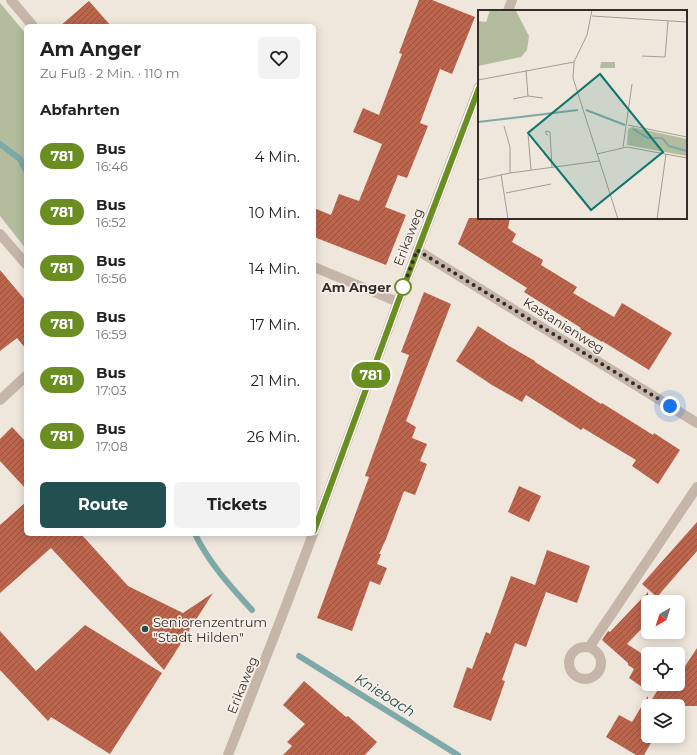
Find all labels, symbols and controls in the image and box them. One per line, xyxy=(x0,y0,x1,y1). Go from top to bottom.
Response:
inset map xyxy=(478,10,687,219)
button: heart xyxy=(258,37,300,79)
text: Am Anger xyxy=(40,38,141,61)
text: Zu Fuß · 2 Min. · 110 m xyxy=(40,65,180,81)
text: Abfahrten xyxy=(40,100,120,119)
text: Bus xyxy=(96,139,126,158)
text: 781 xyxy=(50,147,74,165)
text: 4 Min. xyxy=(254,147,300,166)
text: 16:46 xyxy=(96,158,128,174)
text: Bus xyxy=(96,195,126,214)
text: 781 xyxy=(50,203,74,221)
text: 10 Min. xyxy=(249,203,300,222)
street label: Erikaweg xyxy=(390,206,426,268)
text: 16:52 xyxy=(96,214,126,230)
text: Bus xyxy=(96,251,126,270)
text: 781 xyxy=(50,259,74,277)
text: 14 Min. xyxy=(249,259,300,278)
text: 16:56 xyxy=(96,270,127,286)
marker: Am Anger xyxy=(394,278,412,296)
place label: Am Anger xyxy=(321,279,391,295)
street label: Kastanienweg xyxy=(521,294,607,356)
text: Bus xyxy=(96,307,126,326)
text: 781 xyxy=(50,315,74,333)
text: 17 Min. xyxy=(250,315,300,334)
text: 16:59 xyxy=(96,326,127,342)
line badge: 781 xyxy=(348,362,394,388)
text: Bus xyxy=(96,363,126,382)
text: 781 xyxy=(359,366,383,384)
text: 781 xyxy=(50,371,74,389)
text: 21 Min. xyxy=(250,371,300,390)
text: 17:03 xyxy=(96,382,127,398)
your location xyxy=(660,396,680,416)
text: Bus xyxy=(96,419,126,438)
text: 781 xyxy=(50,427,74,445)
text: 26 Min. xyxy=(247,427,300,446)
text: 17:08 xyxy=(96,438,128,454)
button: Route xyxy=(40,482,166,528)
button: Tickets xyxy=(174,482,300,528)
north arrow xyxy=(641,595,685,639)
map controls xyxy=(641,595,685,743)
place label: Seniorenzentrum "Stadt Hilden" xyxy=(153,614,267,645)
marker: Seniorenzentrum "Stadt Hilden" xyxy=(140,624,150,634)
button: locate xyxy=(641,647,685,691)
street label: Erikaweg xyxy=(223,654,261,716)
water label: Kniebach xyxy=(352,669,418,721)
button: layers xyxy=(641,699,685,743)

